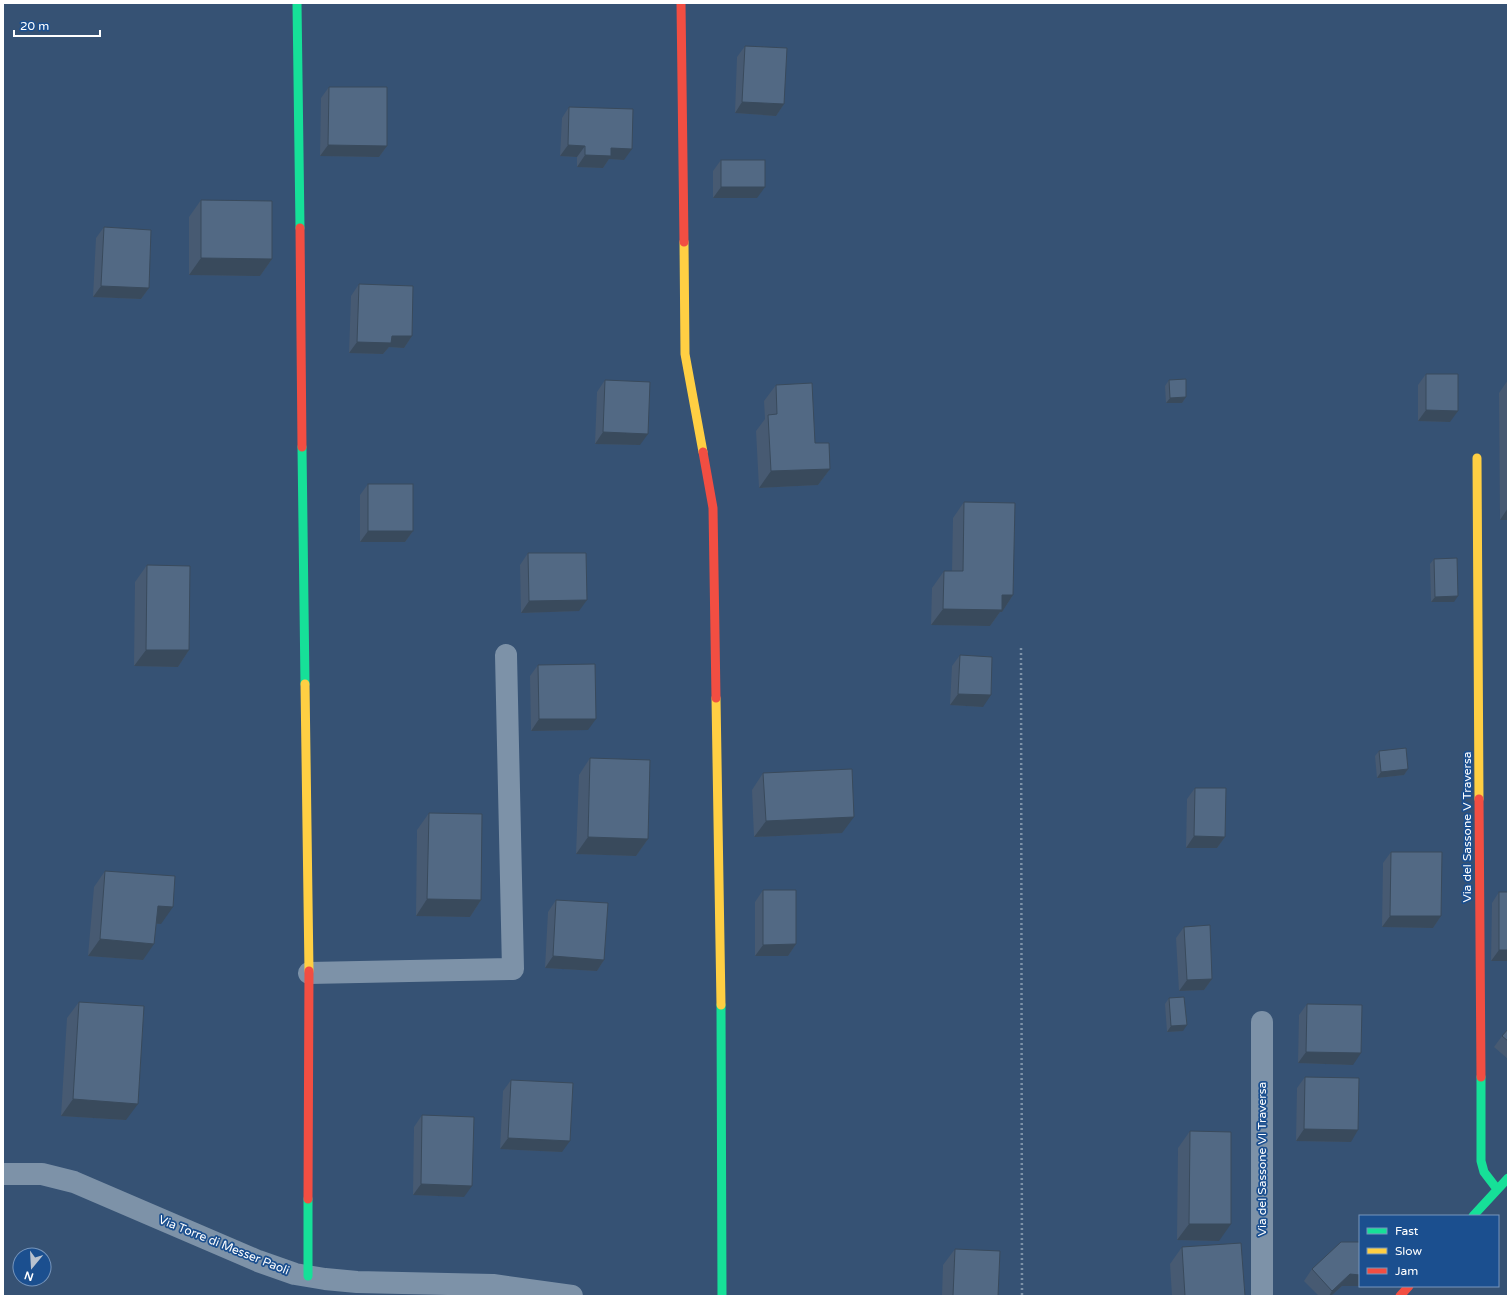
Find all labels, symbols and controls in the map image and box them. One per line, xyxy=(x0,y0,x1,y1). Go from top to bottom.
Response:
scale bar xyxy=(14,12,100,38)
text: 20 m xyxy=(20,19,49,33)
street label: Via del Sassone V Traversa xyxy=(1460,751,1474,903)
street label: Via del Sassone VI Traversa xyxy=(1255,1082,1269,1236)
street label: Via Torre di Messer Paoli xyxy=(157,1212,291,1278)
legend xyxy=(1359,1215,1499,1287)
text: Fast xyxy=(1395,1224,1419,1238)
text: Slow xyxy=(1395,1244,1422,1258)
north arrow xyxy=(12,1247,52,1287)
text: Jam xyxy=(1395,1264,1418,1278)
text: N xyxy=(23,1268,35,1284)

